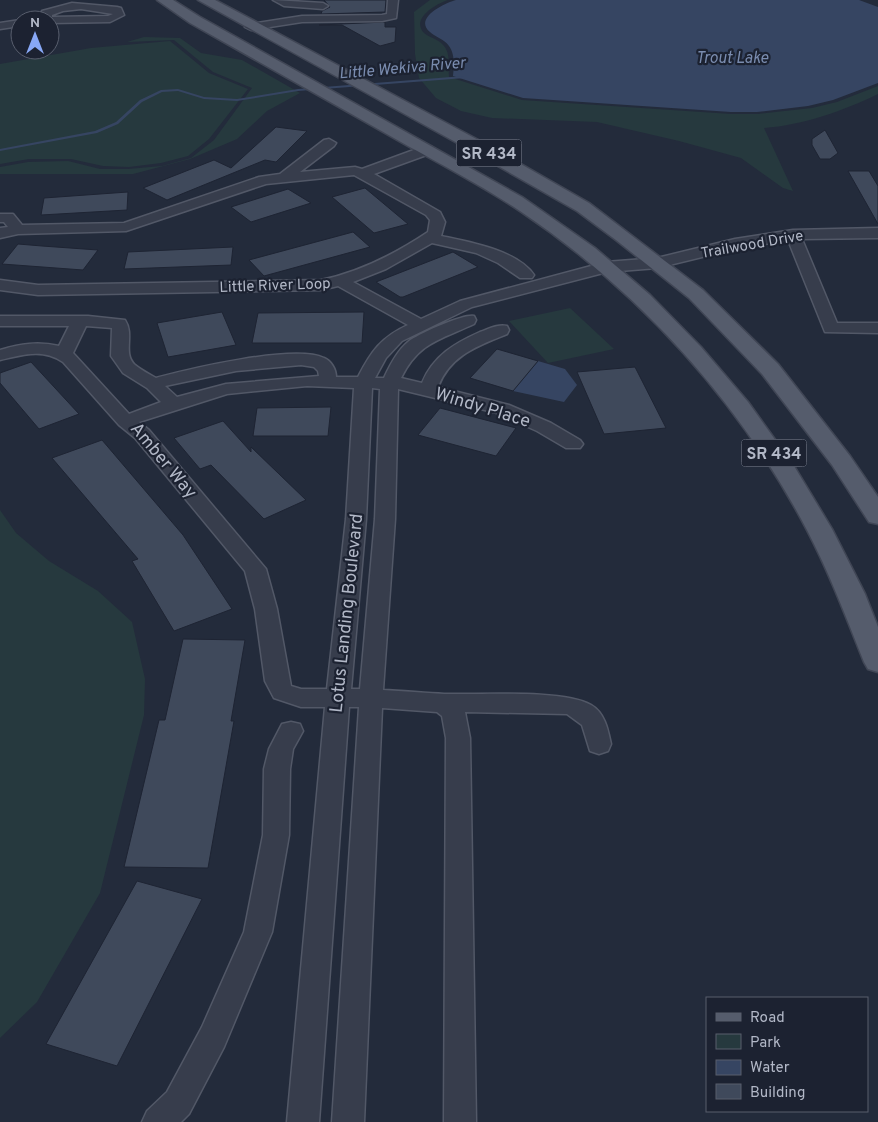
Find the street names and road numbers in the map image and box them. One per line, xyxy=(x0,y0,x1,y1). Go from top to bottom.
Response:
road number: SR 434 xyxy=(456,140,522,167)
street label: Trailwood Drive xyxy=(699,227,805,264)
street label: Little River Loop xyxy=(219,275,331,298)
street label: Windy Place xyxy=(432,383,533,434)
street label: Amber Way xyxy=(124,418,201,504)
road number: SR 434 xyxy=(742,439,806,466)
street label: Lotus Landing Boulevard xyxy=(326,512,369,714)

